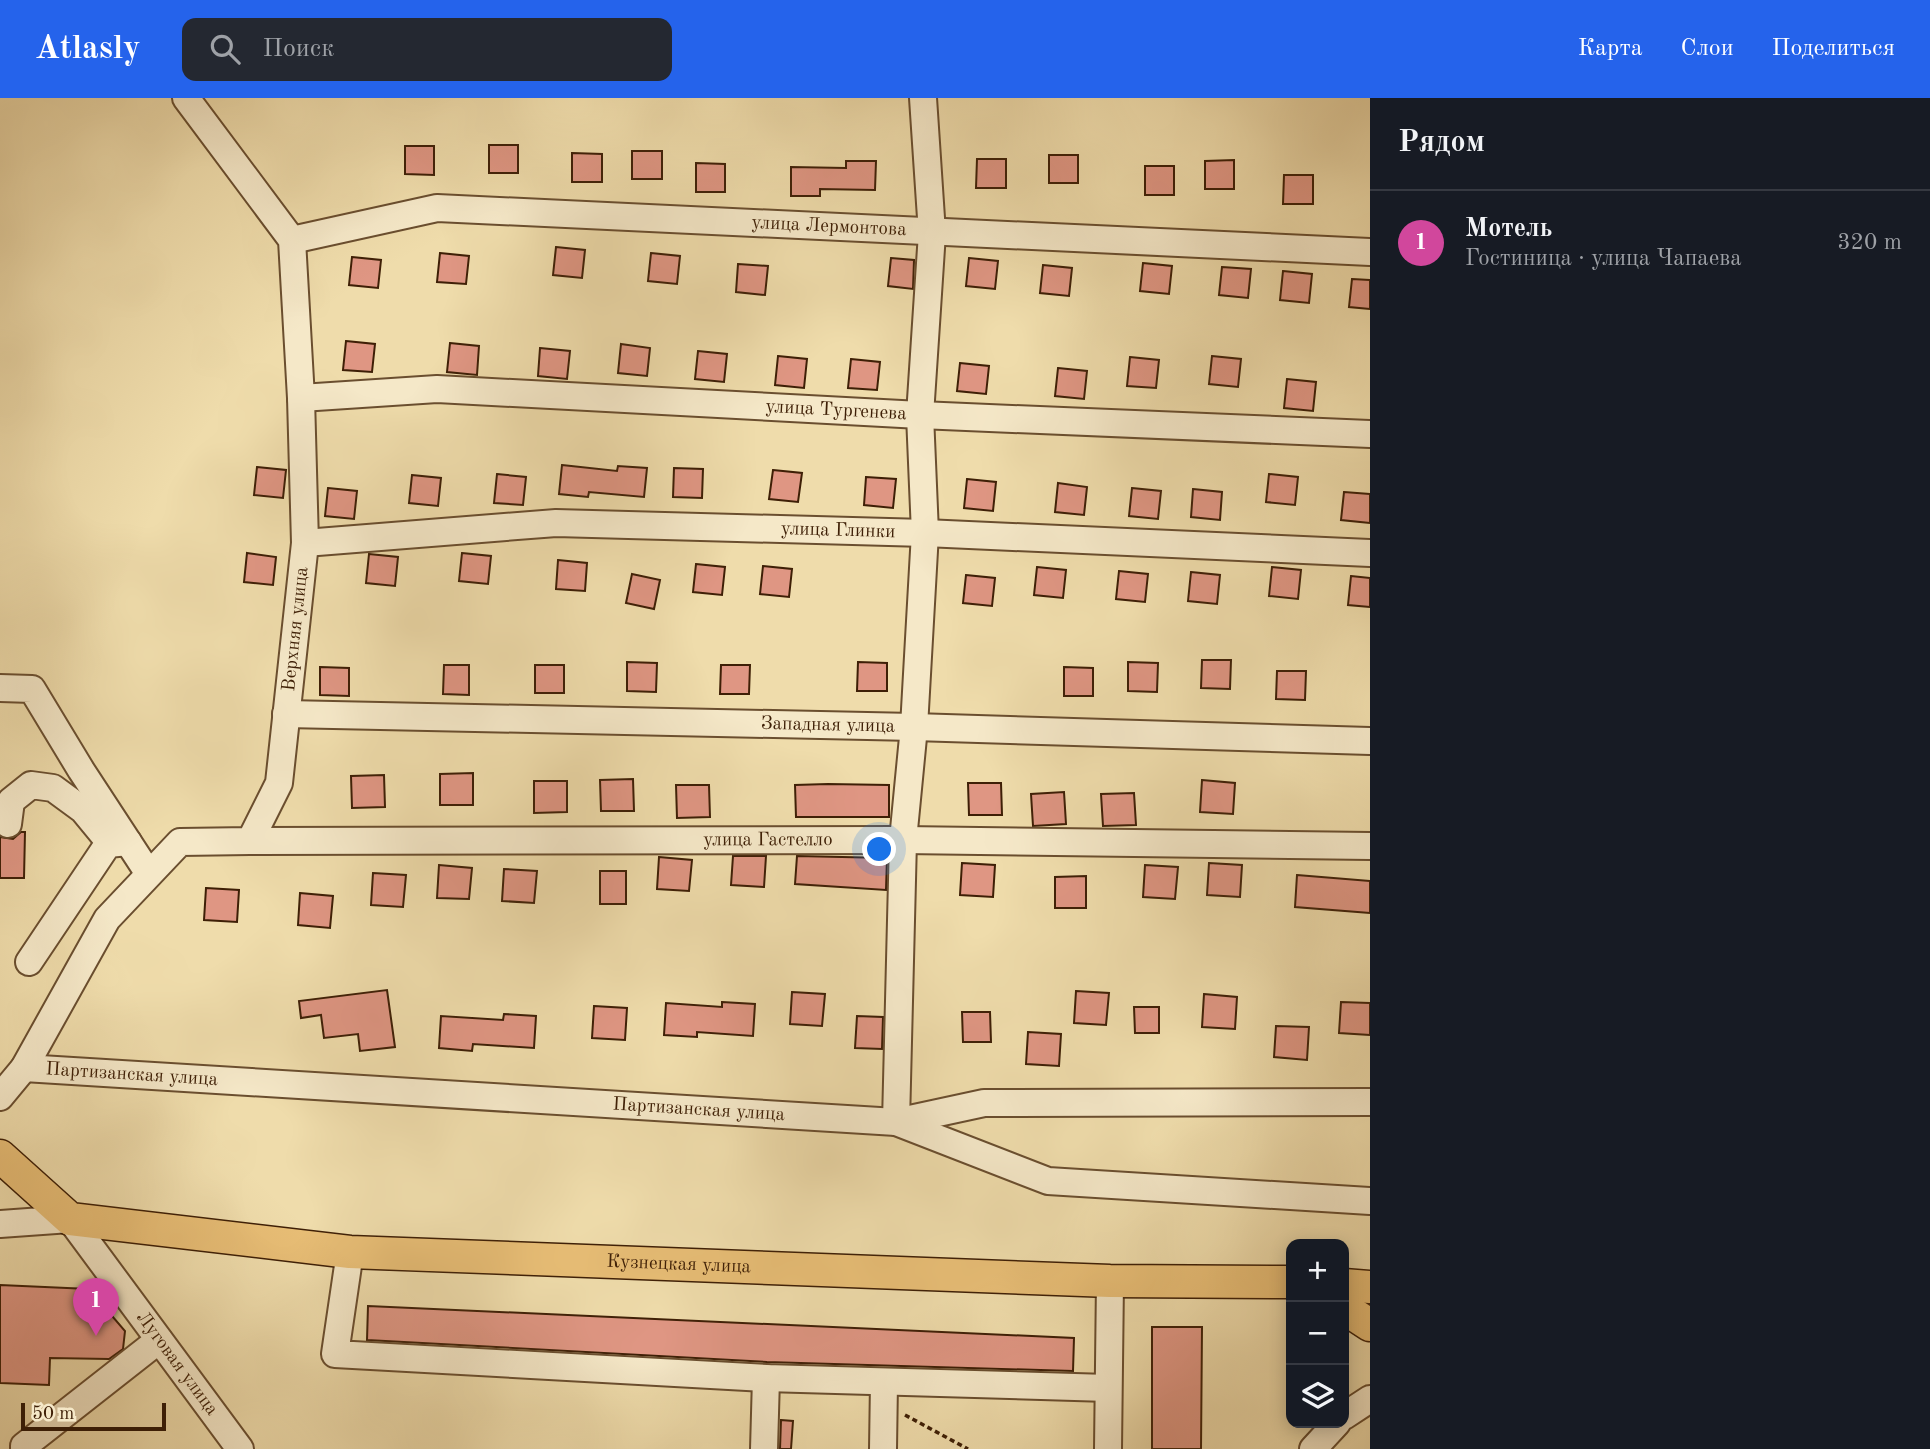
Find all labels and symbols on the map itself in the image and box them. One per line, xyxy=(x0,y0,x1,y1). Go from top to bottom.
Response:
street label: улица Лермонтова xyxy=(751,213,908,240)
street label: улица Тургенева xyxy=(765,397,908,424)
street label: улица Глинки xyxy=(781,520,896,542)
street label: Верхняя улица xyxy=(279,565,312,692)
street label: Западная улица xyxy=(761,714,896,736)
street label: улица Гастелло xyxy=(703,831,833,850)
your location xyxy=(862,832,896,866)
street label: Партизанская улица xyxy=(45,1060,219,1090)
street label: Партизанская улица xyxy=(612,1095,786,1125)
street label: Кузнецкая улица xyxy=(606,1252,752,1277)
pin: 1 xyxy=(73,1278,119,1336)
street label: Луговая улица xyxy=(132,1308,222,1420)
scale bar xyxy=(21,1400,166,1432)

